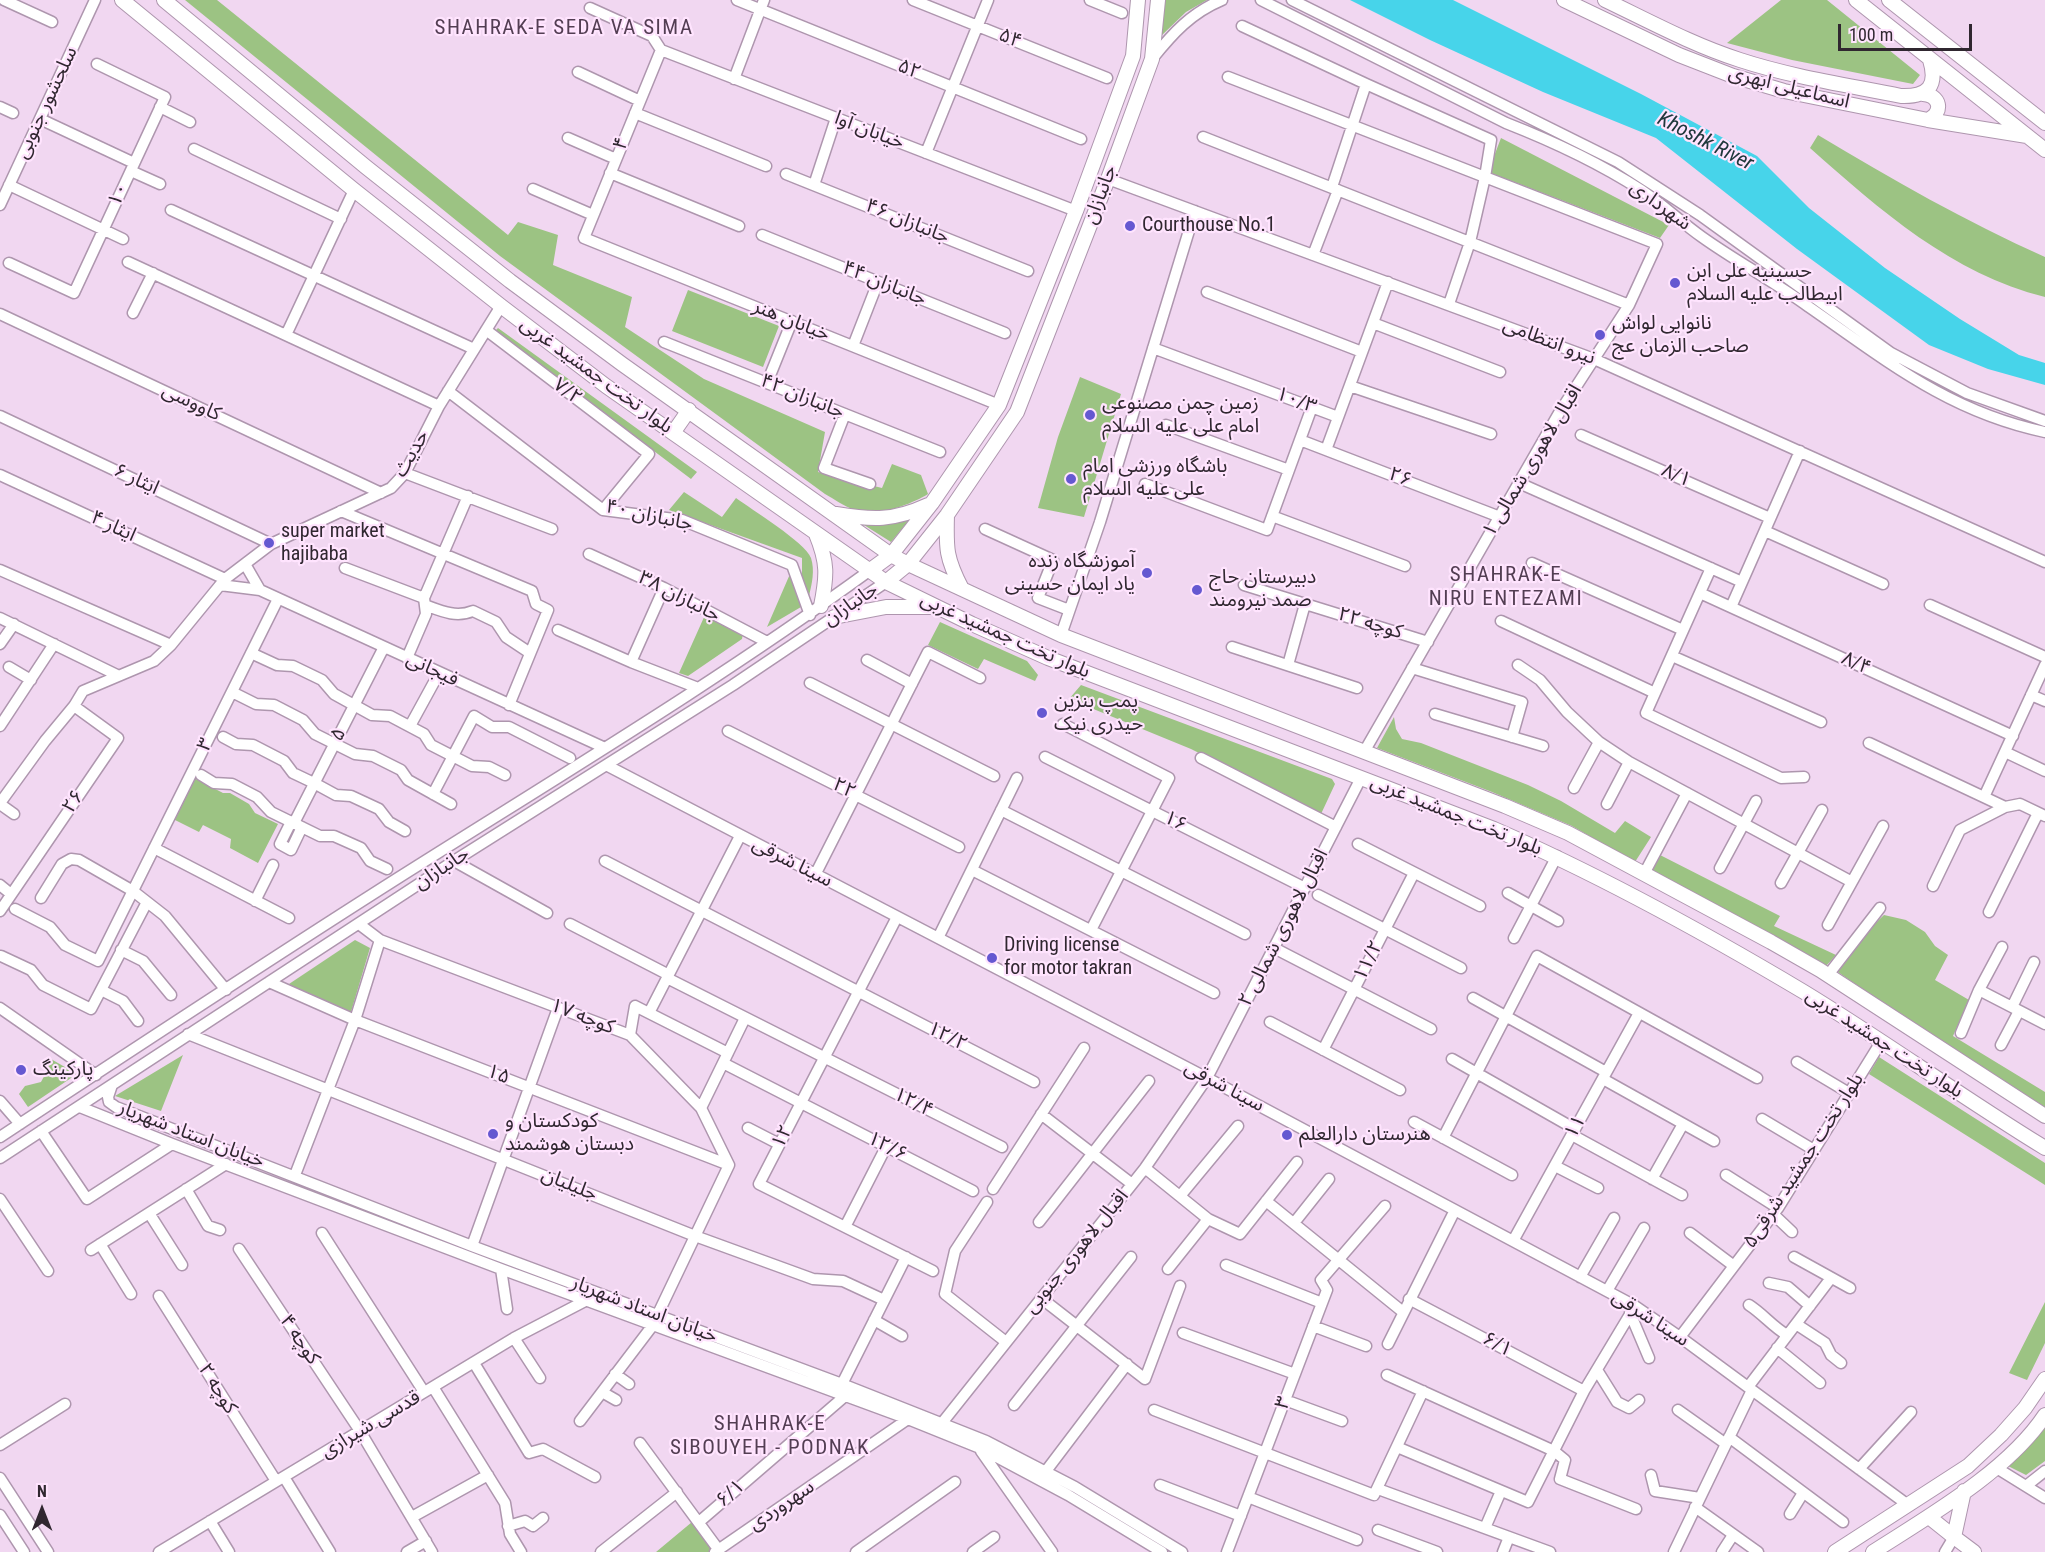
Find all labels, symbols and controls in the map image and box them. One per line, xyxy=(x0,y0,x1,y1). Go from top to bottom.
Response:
scale bar xyxy=(1841,12,1974,50)
district label: SHAHRAK-E SEDA VA SIMA xyxy=(434,16,694,42)
street label: ۵۴ xyxy=(995,24,1025,54)
text: 100 m xyxy=(1849,24,1893,45)
street label: سلحشور جنوبی xyxy=(11,43,83,163)
street label: ۵۲ xyxy=(894,55,924,85)
street label: اسماعیلی ابهری xyxy=(1726,61,1852,115)
street label: خیابان آوا xyxy=(831,107,907,155)
water label: Khoshk River xyxy=(1653,107,1757,177)
street label: ۴ xyxy=(609,134,635,154)
street label: جانبازان xyxy=(1079,162,1123,228)
street label: شهرداری xyxy=(1625,176,1695,236)
street label: ۱۰ xyxy=(103,180,135,210)
street label: ۴۶ جانبازان xyxy=(862,194,952,250)
place label: Courthouse No.1 xyxy=(1142,214,1276,238)
marker: Courthouse No.1 xyxy=(1123,219,1137,233)
street label: ۴۴ جانبازان xyxy=(839,256,929,312)
place label: حسینیه علی ابن ابیطالب علیه السلام xyxy=(1687,260,1843,307)
marker: حسینیه علی ابن ابیطالب علیه السلام xyxy=(1668,276,1682,290)
street label: خیابان هنر xyxy=(749,295,833,347)
street label: بلوار تخت جمشید غربی xyxy=(515,312,677,440)
place label: نانوایی لواش صاحب الزمان عج xyxy=(1612,312,1749,359)
street label: نیرو انتظامی xyxy=(1499,313,1599,371)
marker: نانوایی لواش صاحب الزمان عج xyxy=(1593,328,1607,342)
street label: ۴۲ جانبازان xyxy=(757,369,847,425)
street label: ۷/۲ xyxy=(548,373,586,411)
street label: کاووسی xyxy=(158,379,224,427)
street label: اقبال لاهوری شمالی ۱ xyxy=(1478,380,1588,542)
street label: ۱۰/۳ xyxy=(1272,382,1320,420)
place label: زمین چمن مصنوعی امام علی علیه السلام xyxy=(1102,392,1259,439)
marker: زمین چمن مصنوعی امام علی علیه السلام xyxy=(1083,408,1097,422)
street label: حدیث xyxy=(389,426,435,482)
place label: باشگاه ورزشی امام علی علیه السلام xyxy=(1083,455,1227,502)
street label: ایثار ۶ xyxy=(109,459,163,501)
street label: ۸/۱ xyxy=(1657,459,1695,493)
street label: ۲۶ xyxy=(1385,463,1415,493)
marker: باشگاه ورزشی امام علی علیه السلام xyxy=(1064,472,1078,486)
street label: ۴۰ جانبازان xyxy=(603,495,695,537)
street label: ایثار ۴ xyxy=(86,506,140,548)
place label: super market hajibaba xyxy=(281,520,385,567)
marker: super market hajibaba xyxy=(262,536,276,550)
place label: آموزشگاه زنده یاد ایمان حسینی xyxy=(1005,550,1135,597)
district label: SHAHRAK-E NIRU ENTEZAMI xyxy=(1429,563,1583,613)
street label: ۳۸ جانبازان xyxy=(634,566,724,628)
marker: آموزشگاه زنده یاد ایمان حسینی xyxy=(1140,566,1154,580)
place label: دبیرستان حاج صمد نیرومند xyxy=(1209,566,1316,613)
street label: جانبازان xyxy=(819,578,883,632)
marker: دبیرستان حاج صمد نیرومند xyxy=(1190,583,1204,597)
street label: بلوار تخت جمشید غربی xyxy=(916,588,1094,684)
street label: کوچه ۲۲ xyxy=(1335,603,1405,645)
street label: فیجانی xyxy=(402,647,462,693)
street label: ۸/۴ xyxy=(1837,647,1875,681)
place label: پمپ بنزین حیدری نیک xyxy=(1054,690,1143,737)
marker: پمپ بنزین حیدری نیک xyxy=(1035,706,1049,720)
street label: ۵ xyxy=(326,724,352,746)
street label: ۳ xyxy=(193,735,219,755)
street label: بلوار تخت جمشید غربی xyxy=(1367,771,1545,861)
street label: ۲۲ xyxy=(828,773,860,805)
street label: ۲۶ xyxy=(58,786,90,818)
street label: ۱۶ xyxy=(1159,806,1191,838)
street label: سینا شرقی xyxy=(748,833,836,893)
street label: جانبازان xyxy=(410,842,474,896)
street label: اقبال لاهوری شمالی ۲ xyxy=(1234,845,1334,1011)
place label: Driving license for motor takran xyxy=(1004,934,1132,981)
street label: ۱۱/۲ xyxy=(1349,937,1389,985)
marker: Driving license for motor takran xyxy=(985,951,999,965)
street label: بلوار تخت جمشید غربی xyxy=(1801,984,1967,1104)
street label: کوچه ۱۷ xyxy=(547,994,617,1040)
street label: ۱۲/۲ xyxy=(923,1017,971,1057)
street label: سینا شرقی xyxy=(1180,1056,1268,1118)
place label: پارکینگ xyxy=(33,1058,93,1082)
street label: ۱۵ xyxy=(483,1060,513,1090)
marker: پارکینگ xyxy=(14,1063,28,1077)
street label: بلوار تخت جمشید شرقی۵ xyxy=(1738,1069,1870,1253)
street label: ۱۲/۴ xyxy=(889,1083,937,1123)
street label: خیابان استاد شهریار xyxy=(114,1096,268,1174)
place label: کودکستان و دبستان هوشمند xyxy=(505,1110,634,1157)
street label: ۱۱ xyxy=(1560,1111,1592,1143)
street label: ۱۲ xyxy=(767,1121,799,1153)
place label: هنرستان دارالعلم xyxy=(1299,1123,1431,1147)
marker: کودکستان و دبستان هوشمند xyxy=(486,1127,500,1141)
street label: ۱۲/۶ xyxy=(863,1127,911,1167)
marker: هنرستان دارالعلم xyxy=(1280,1128,1294,1142)
street label: جلیلیان xyxy=(538,1163,600,1207)
street label: اقبال لاهوری جنوبی xyxy=(1020,1185,1134,1319)
street label: خیابان استاد شهریار xyxy=(567,1271,721,1349)
street label: سینا شرقی xyxy=(1607,1285,1693,1353)
street label: کوچه ۴ xyxy=(274,1310,324,1370)
street label: ۶/۱ xyxy=(1478,1327,1516,1363)
street label: کوچه ۲ xyxy=(192,1359,242,1419)
street label: قدسی شیرازی xyxy=(317,1386,425,1464)
street label: ۳ xyxy=(1271,1393,1297,1413)
district label: SHAHRAK-E SIBOUYEH - PODNAK xyxy=(670,1412,870,1462)
street label: ۶/۱ xyxy=(712,1475,750,1513)
street label: سهروردی xyxy=(745,1475,819,1537)
north arrow xyxy=(12,1480,72,1540)
text: N xyxy=(37,1482,47,1501)

